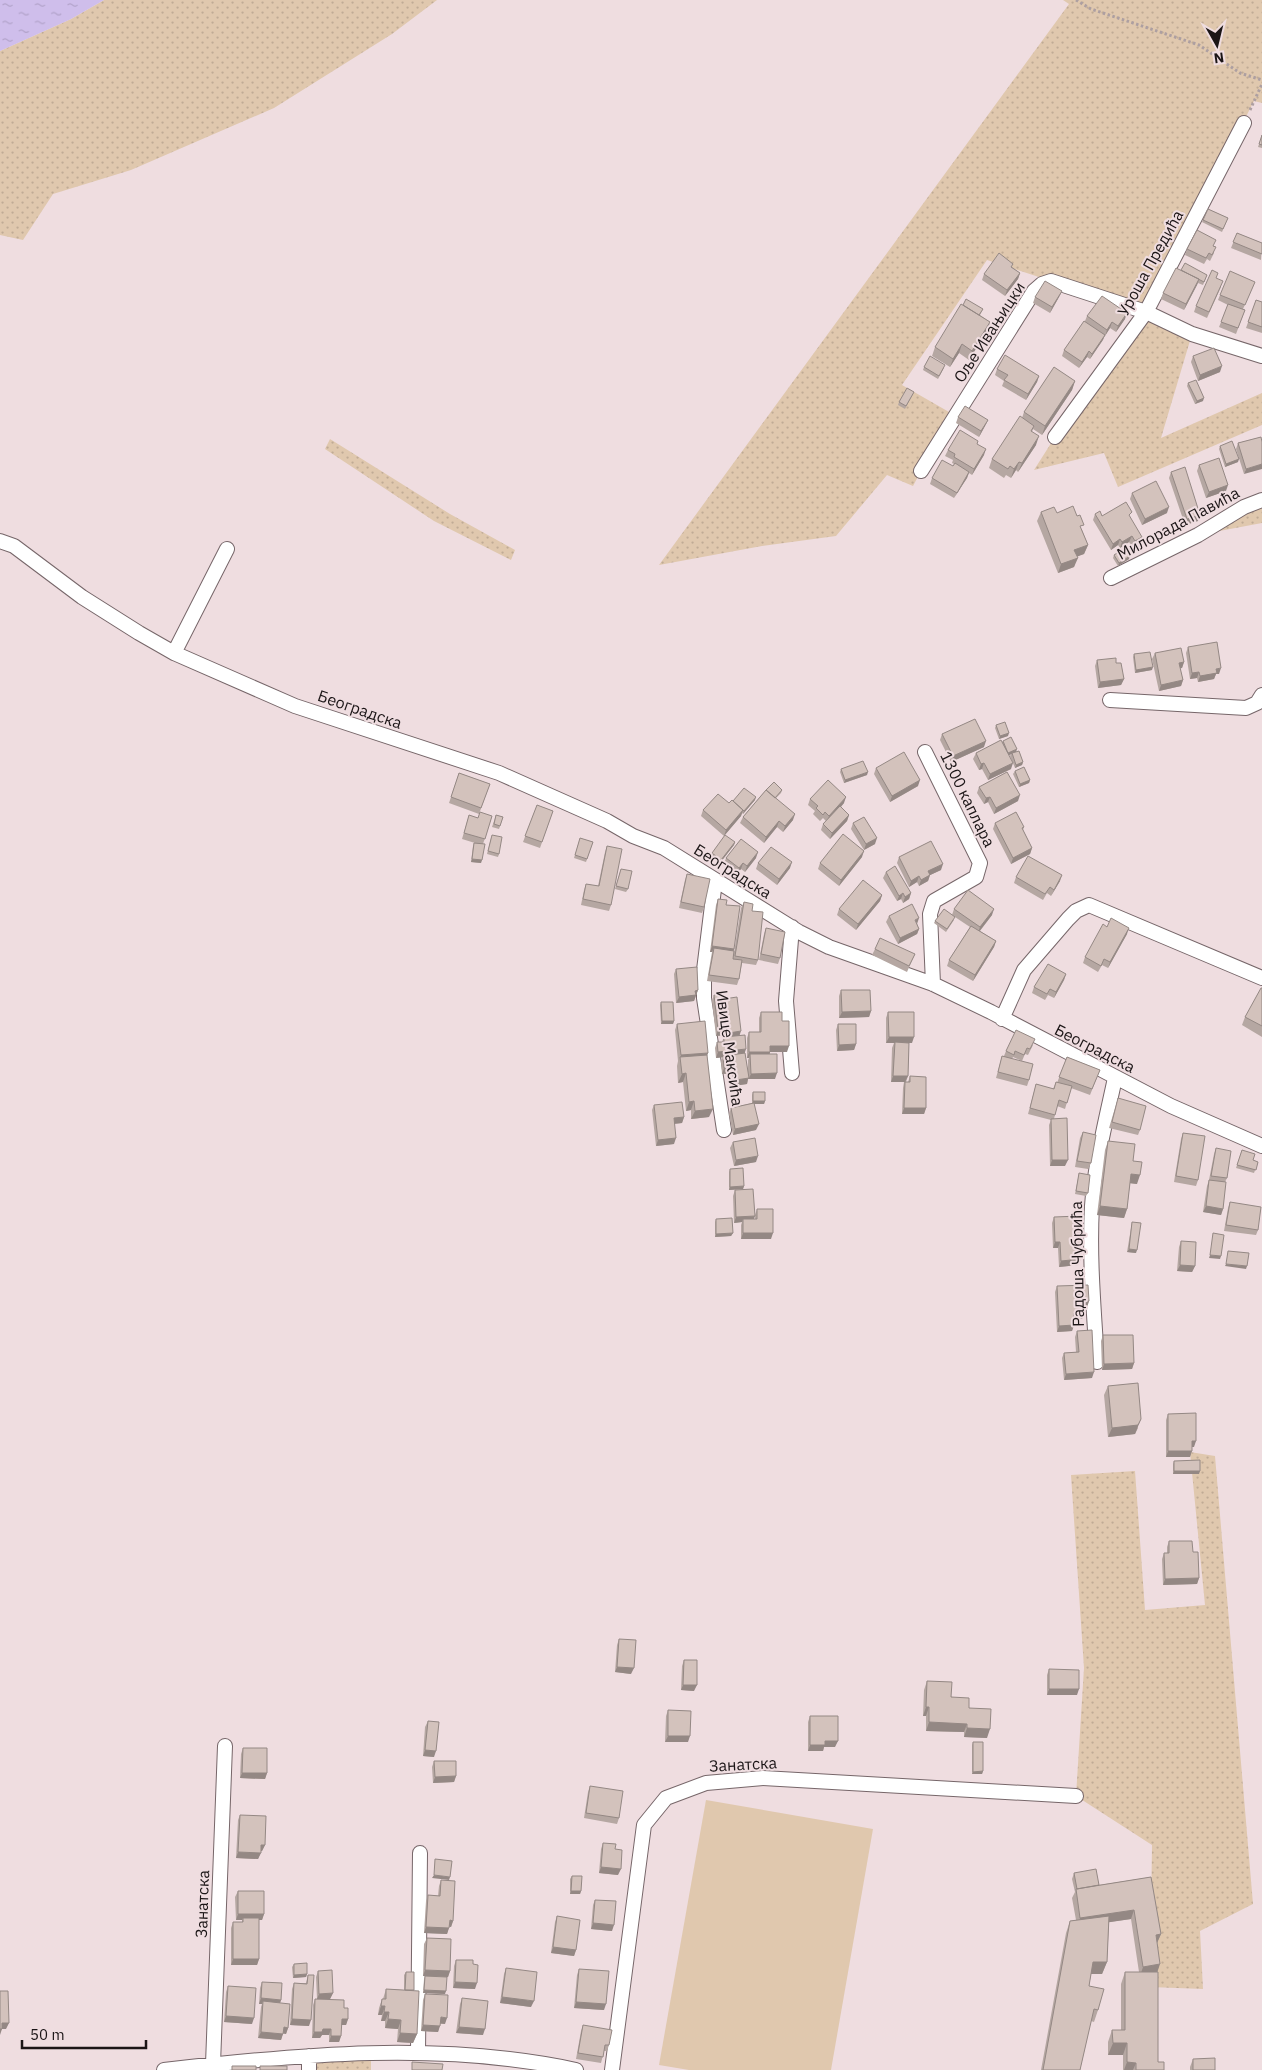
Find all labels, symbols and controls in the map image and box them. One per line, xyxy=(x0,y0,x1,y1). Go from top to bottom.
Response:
north arrow xyxy=(1192,20,1242,70)
text: N xyxy=(1213,48,1225,67)
street label: Уроша Предића xyxy=(1113,206,1188,319)
street label: Оље Ивањицки xyxy=(949,278,1029,386)
street label: Милорада Павића xyxy=(1113,482,1243,564)
street label: Београдска xyxy=(315,685,405,733)
street label: 1300 каплара xyxy=(936,748,1000,851)
street label: Београдска xyxy=(690,839,776,903)
street label: Ивице Максића xyxy=(712,989,748,1108)
street label: Београдска xyxy=(1051,1019,1139,1077)
street label: Радоша Чубрића xyxy=(1066,1201,1088,1327)
street label: Занатска xyxy=(708,1752,778,1776)
street label: Занатска xyxy=(191,1869,213,1938)
scale bar xyxy=(22,2018,146,2050)
text: 50 m xyxy=(30,2025,65,2044)

